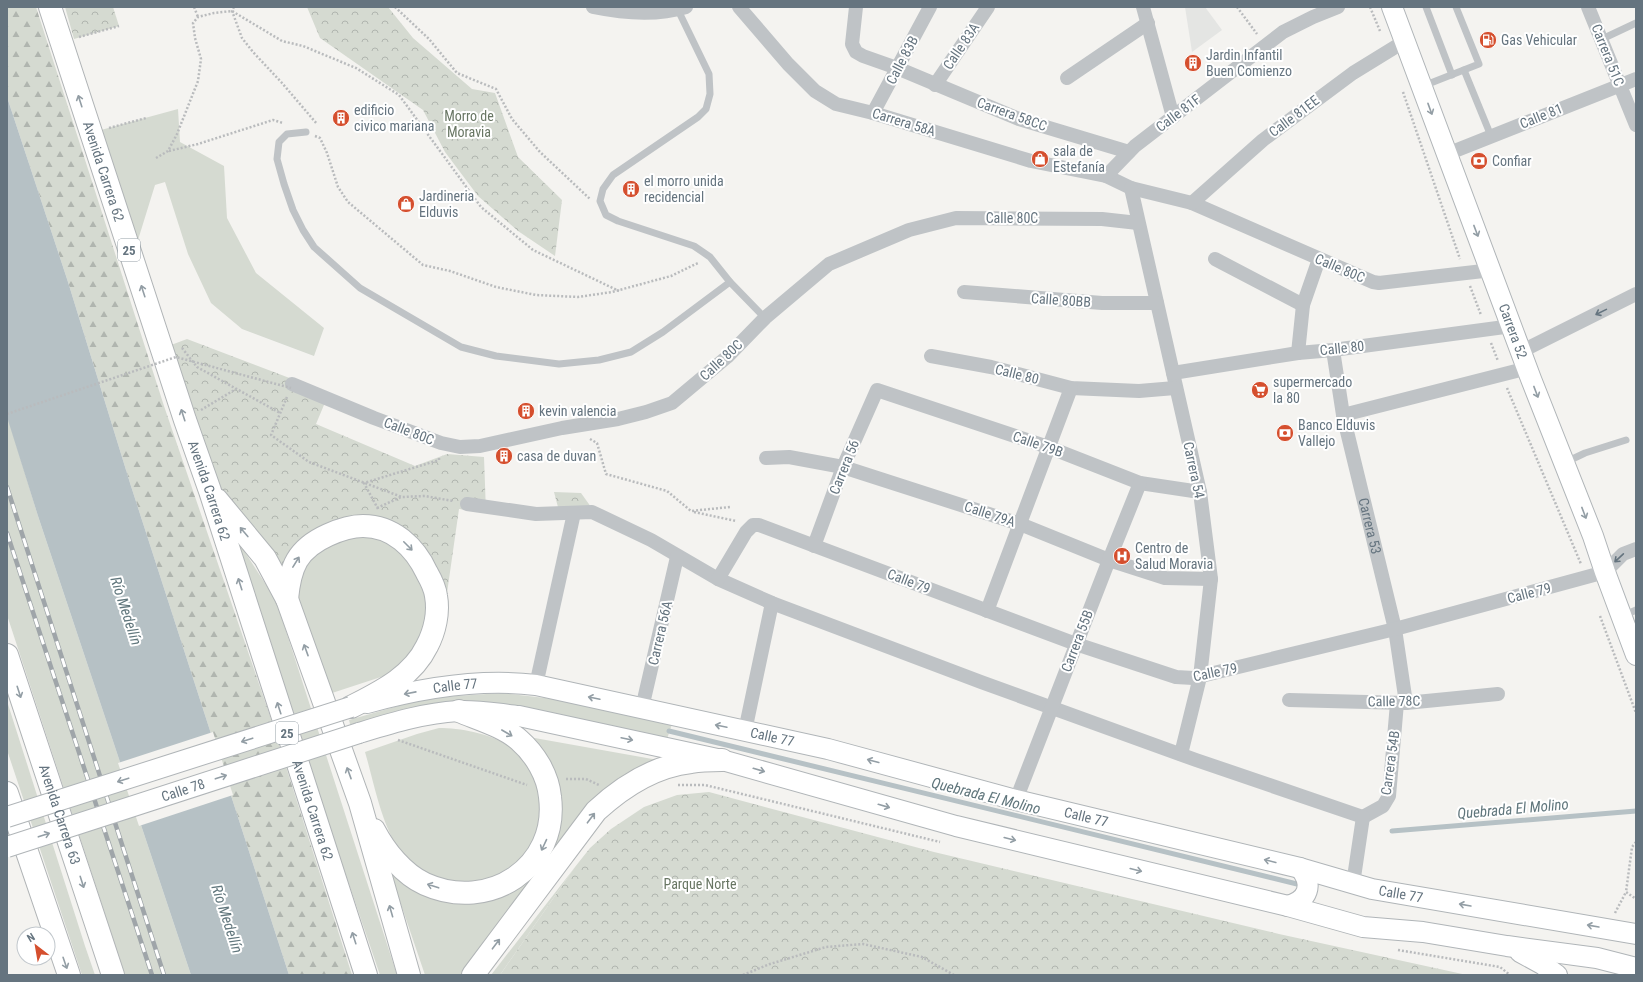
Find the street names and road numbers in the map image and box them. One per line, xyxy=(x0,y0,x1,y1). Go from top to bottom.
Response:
street label: Calle 83A xyxy=(940,20,982,72)
street label: Carrera 51C xyxy=(1588,22,1628,88)
street label: Calle 83B xyxy=(883,33,921,87)
street label: Calle 81F xyxy=(1153,91,1204,135)
street label: Calle 81EE xyxy=(1266,92,1322,140)
street label: Carrera 58CC xyxy=(975,94,1049,134)
street label: Calle 81 xyxy=(1517,100,1565,132)
street label: Carrera 58A xyxy=(870,105,938,139)
street label: Avenida Carrera 62 xyxy=(80,119,128,224)
street label: Calle 80C xyxy=(986,210,1038,226)
road number: 25 xyxy=(118,239,140,261)
street label: Calle 80C xyxy=(1313,250,1367,286)
street label: Calle 80BB xyxy=(1031,290,1091,310)
street label: Carrera 52 xyxy=(1496,301,1531,361)
street label: Calle 80C xyxy=(696,336,746,384)
street label: Calle 80 xyxy=(1319,338,1365,358)
street label: Calle 80 xyxy=(993,361,1041,387)
street label: Calle 80C xyxy=(382,414,436,448)
street label: Calle 79B xyxy=(1011,428,1065,460)
street label: Carrera 56 xyxy=(826,437,862,497)
street label: Avenida Carrera 62 xyxy=(185,438,233,543)
street label: Carrera 54 xyxy=(1180,440,1208,500)
street label: Carrera 53 xyxy=(1355,496,1385,556)
street label: Calle 79A xyxy=(962,498,1018,530)
street label: Calle 79 xyxy=(885,566,933,596)
street label: Calle 79 xyxy=(1505,579,1553,607)
street label: Carrera 56A xyxy=(645,599,675,667)
street label: Carrera 55B xyxy=(1058,608,1096,674)
street label: Calle 79 xyxy=(1191,660,1239,684)
street label: Calle 77 xyxy=(432,675,478,696)
street label: Calle 78C xyxy=(1368,693,1420,709)
road number: 25 xyxy=(276,722,298,744)
street label: Calle 77 xyxy=(749,724,796,749)
street label: Carrera 54B xyxy=(1378,730,1402,796)
street label: Avenida Carrera 62 xyxy=(289,758,337,862)
street label: Avenida Carrera 63 xyxy=(36,762,84,867)
street label: Calle 78 xyxy=(159,775,207,804)
street label: Calle 77 xyxy=(1063,804,1110,830)
street label: Calle 77 xyxy=(1377,882,1424,906)

